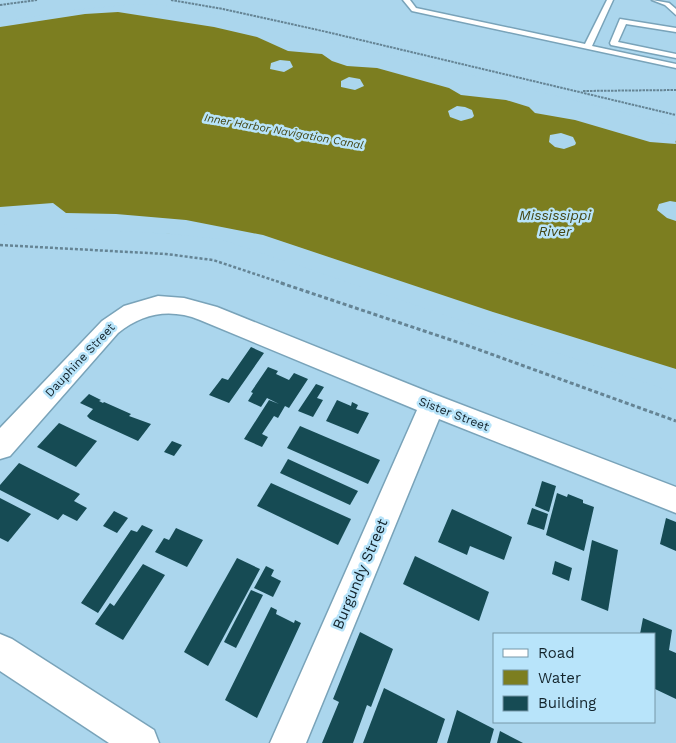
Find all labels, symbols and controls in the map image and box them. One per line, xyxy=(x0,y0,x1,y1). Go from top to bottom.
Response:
water label: Inner Harbor Navigation Canal xyxy=(203,111,365,152)
water label: Mississippi River xyxy=(519,207,591,239)
street label: Dauphine Street xyxy=(42,320,118,400)
street label: Sister Street xyxy=(417,394,491,434)
street label: Burgundy Street xyxy=(329,515,392,632)
legend xyxy=(493,633,656,723)
text: Road xyxy=(538,644,575,662)
text: Water xyxy=(538,669,581,687)
text: Building xyxy=(538,694,596,712)

